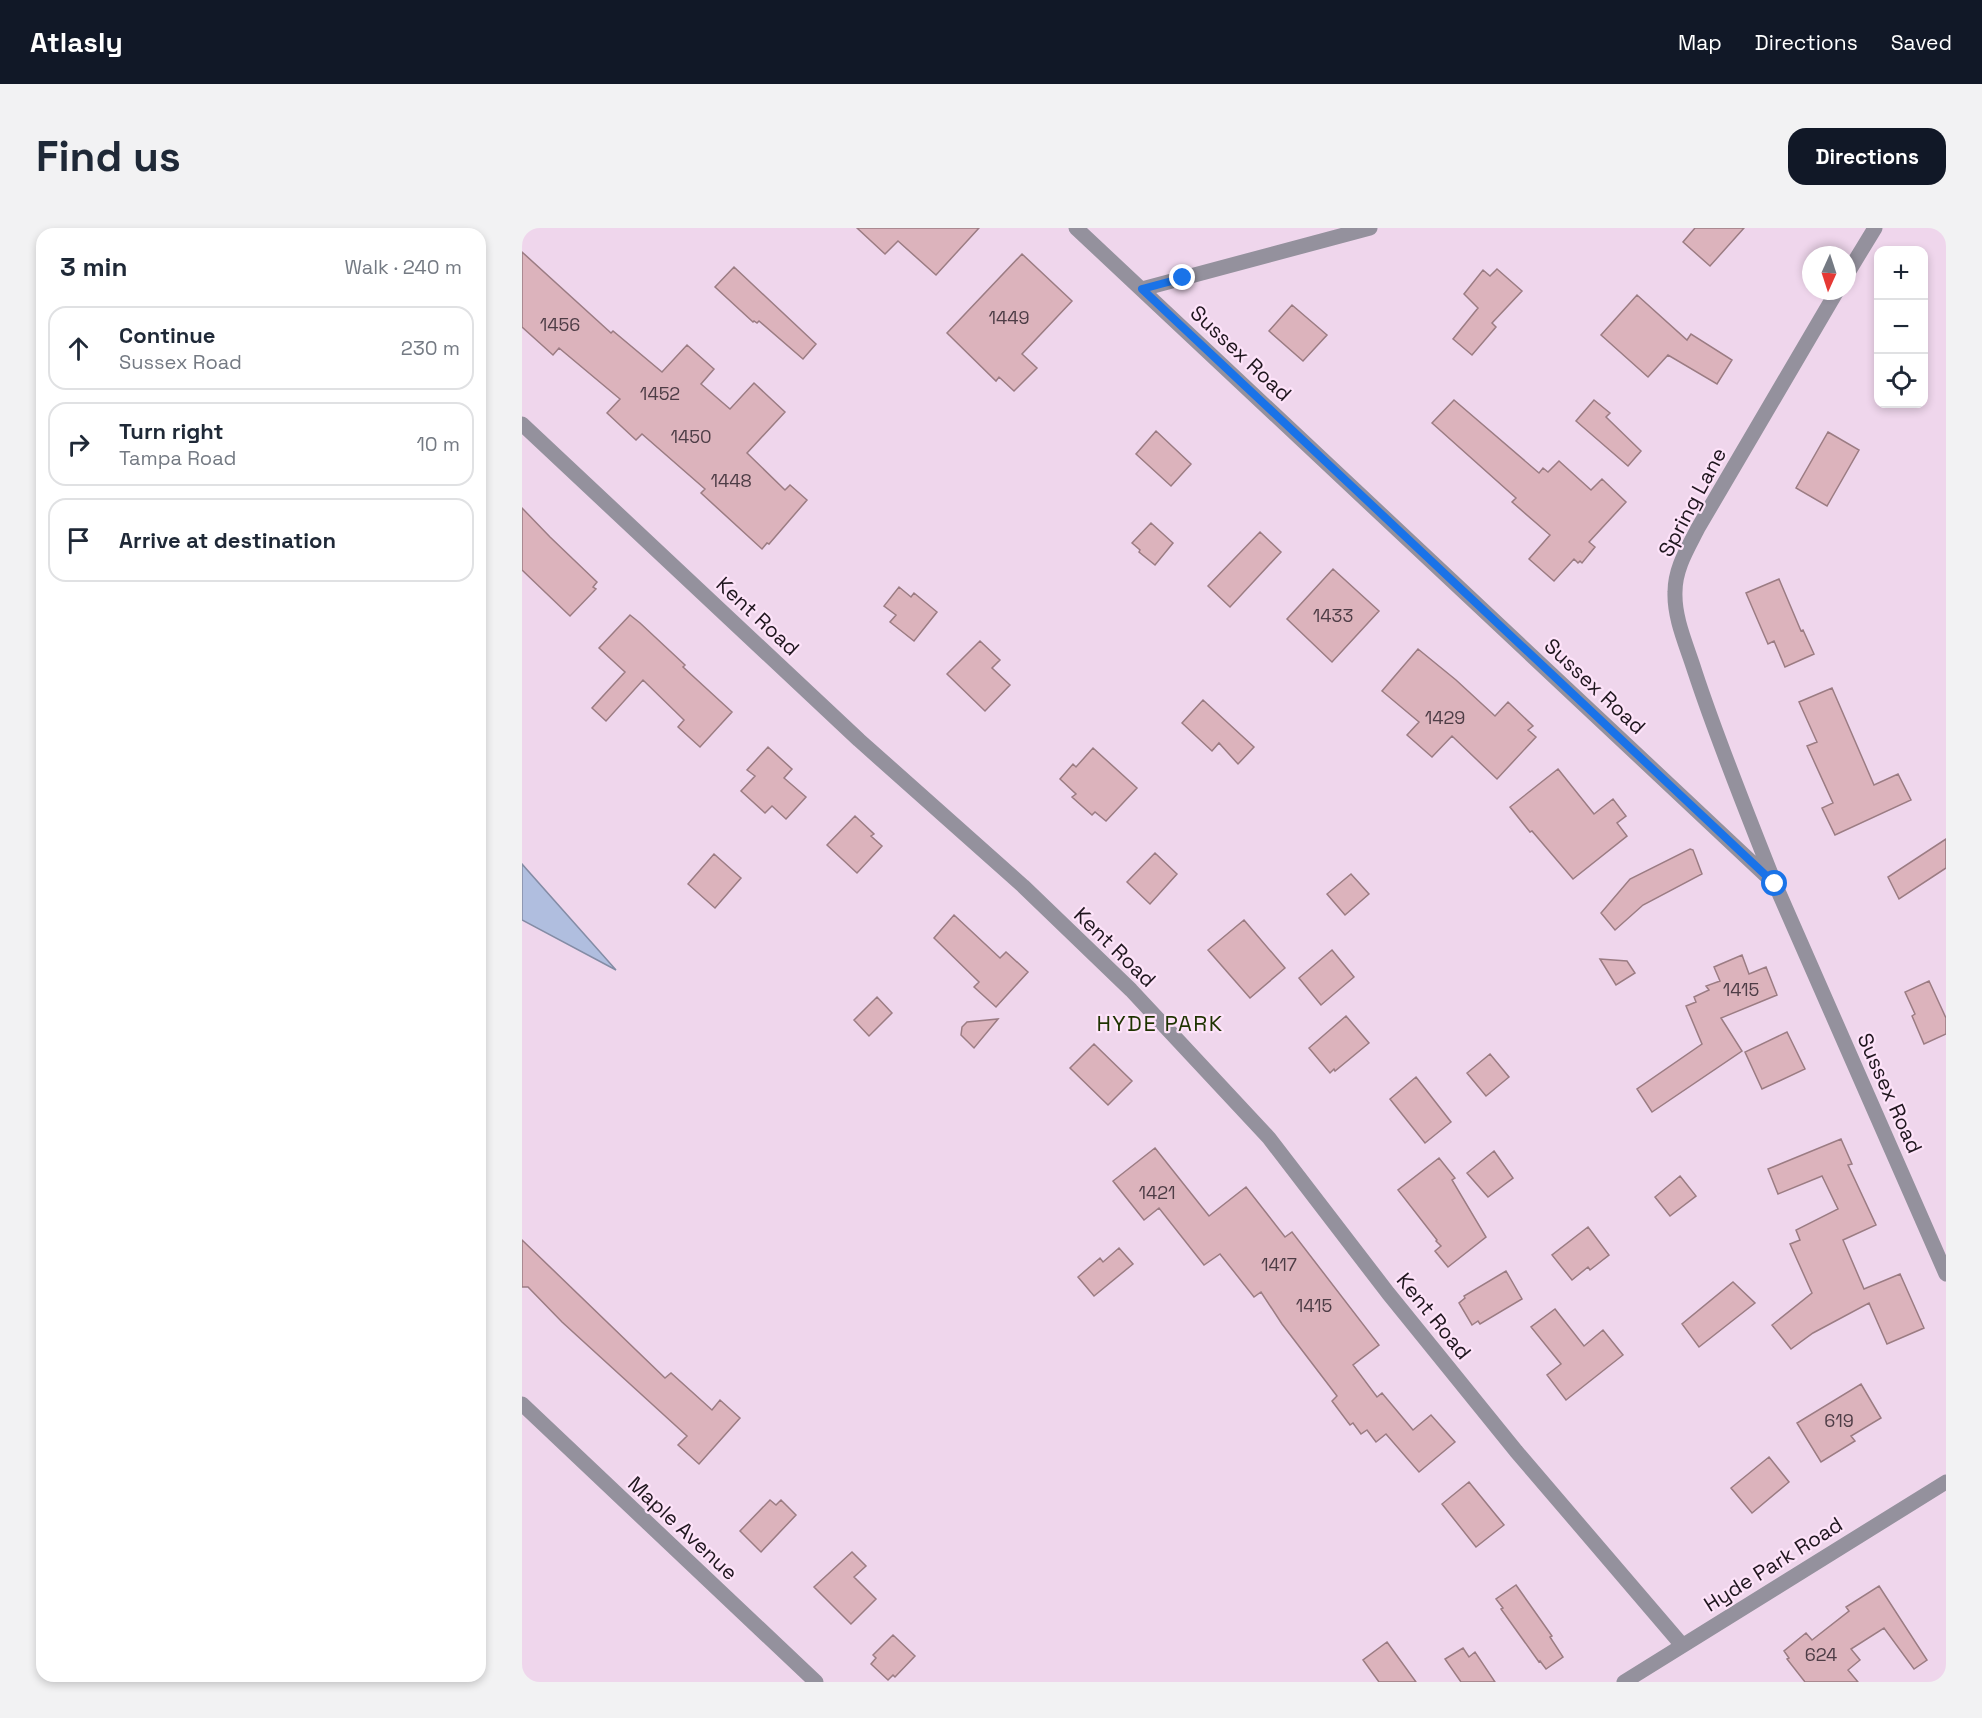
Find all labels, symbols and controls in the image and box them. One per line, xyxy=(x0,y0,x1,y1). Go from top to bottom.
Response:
text: Atlasly xyxy=(30,24,123,60)
text: Map xyxy=(1678,29,1722,56)
text: Directions xyxy=(1755,29,1858,56)
text: Saved xyxy=(1891,29,1952,56)
button: Directions xyxy=(1788,128,1946,185)
text: Find us xyxy=(36,130,181,183)
north arrow xyxy=(1802,246,1856,300)
map controls xyxy=(1874,246,1928,408)
button: + xyxy=(1874,246,1928,300)
text: 3 min xyxy=(60,250,128,284)
text: Walk · 240 m xyxy=(344,254,462,280)
route end xyxy=(1169,264,1195,290)
street label: Sussex Road xyxy=(1185,299,1297,407)
button: − xyxy=(1874,300,1928,354)
house number: 1449 xyxy=(988,306,1030,329)
house number: 1456 xyxy=(540,313,580,336)
text: Continue xyxy=(119,321,215,349)
icon: ahead xyxy=(62,332,95,365)
text: 230 m xyxy=(401,335,460,361)
text: Sussex Road xyxy=(119,349,242,375)
button: locate xyxy=(1874,354,1928,408)
house number: 1452 xyxy=(640,382,680,405)
text: Turn right xyxy=(119,417,224,445)
house number: 1450 xyxy=(670,425,712,448)
icon: right xyxy=(62,428,95,461)
text: 10 m xyxy=(416,431,460,457)
street label: Spring Lane xyxy=(1652,443,1732,561)
text: Tampa Road xyxy=(119,445,236,471)
house number: 1448 xyxy=(710,469,752,492)
icon: arrive xyxy=(62,524,95,557)
text: Arrive at destination xyxy=(119,526,336,554)
street label: Kent Road xyxy=(711,571,805,661)
house number: 1433 xyxy=(1313,604,1353,627)
street label: Sussex Road xyxy=(1539,632,1651,740)
house number: 1429 xyxy=(1425,706,1465,729)
route start xyxy=(1761,870,1787,896)
street label: Kent Road xyxy=(1068,901,1162,993)
house number: 1415 xyxy=(1723,978,1759,1001)
district label: HYDE PARK xyxy=(1096,1009,1224,1037)
street label: Sussex Road xyxy=(1851,1029,1929,1157)
house number: 1421 xyxy=(1138,1181,1176,1204)
house number: 1417 xyxy=(1261,1253,1297,1276)
street label: Kent Road xyxy=(1391,1267,1477,1365)
house number: 1415 xyxy=(1296,1294,1332,1317)
house number: 619 xyxy=(1824,1409,1854,1432)
street label: Maple Avenue xyxy=(622,1470,744,1586)
street label: Hyde Park Road xyxy=(1699,1511,1847,1617)
house number: 624 xyxy=(1805,1643,1837,1666)

